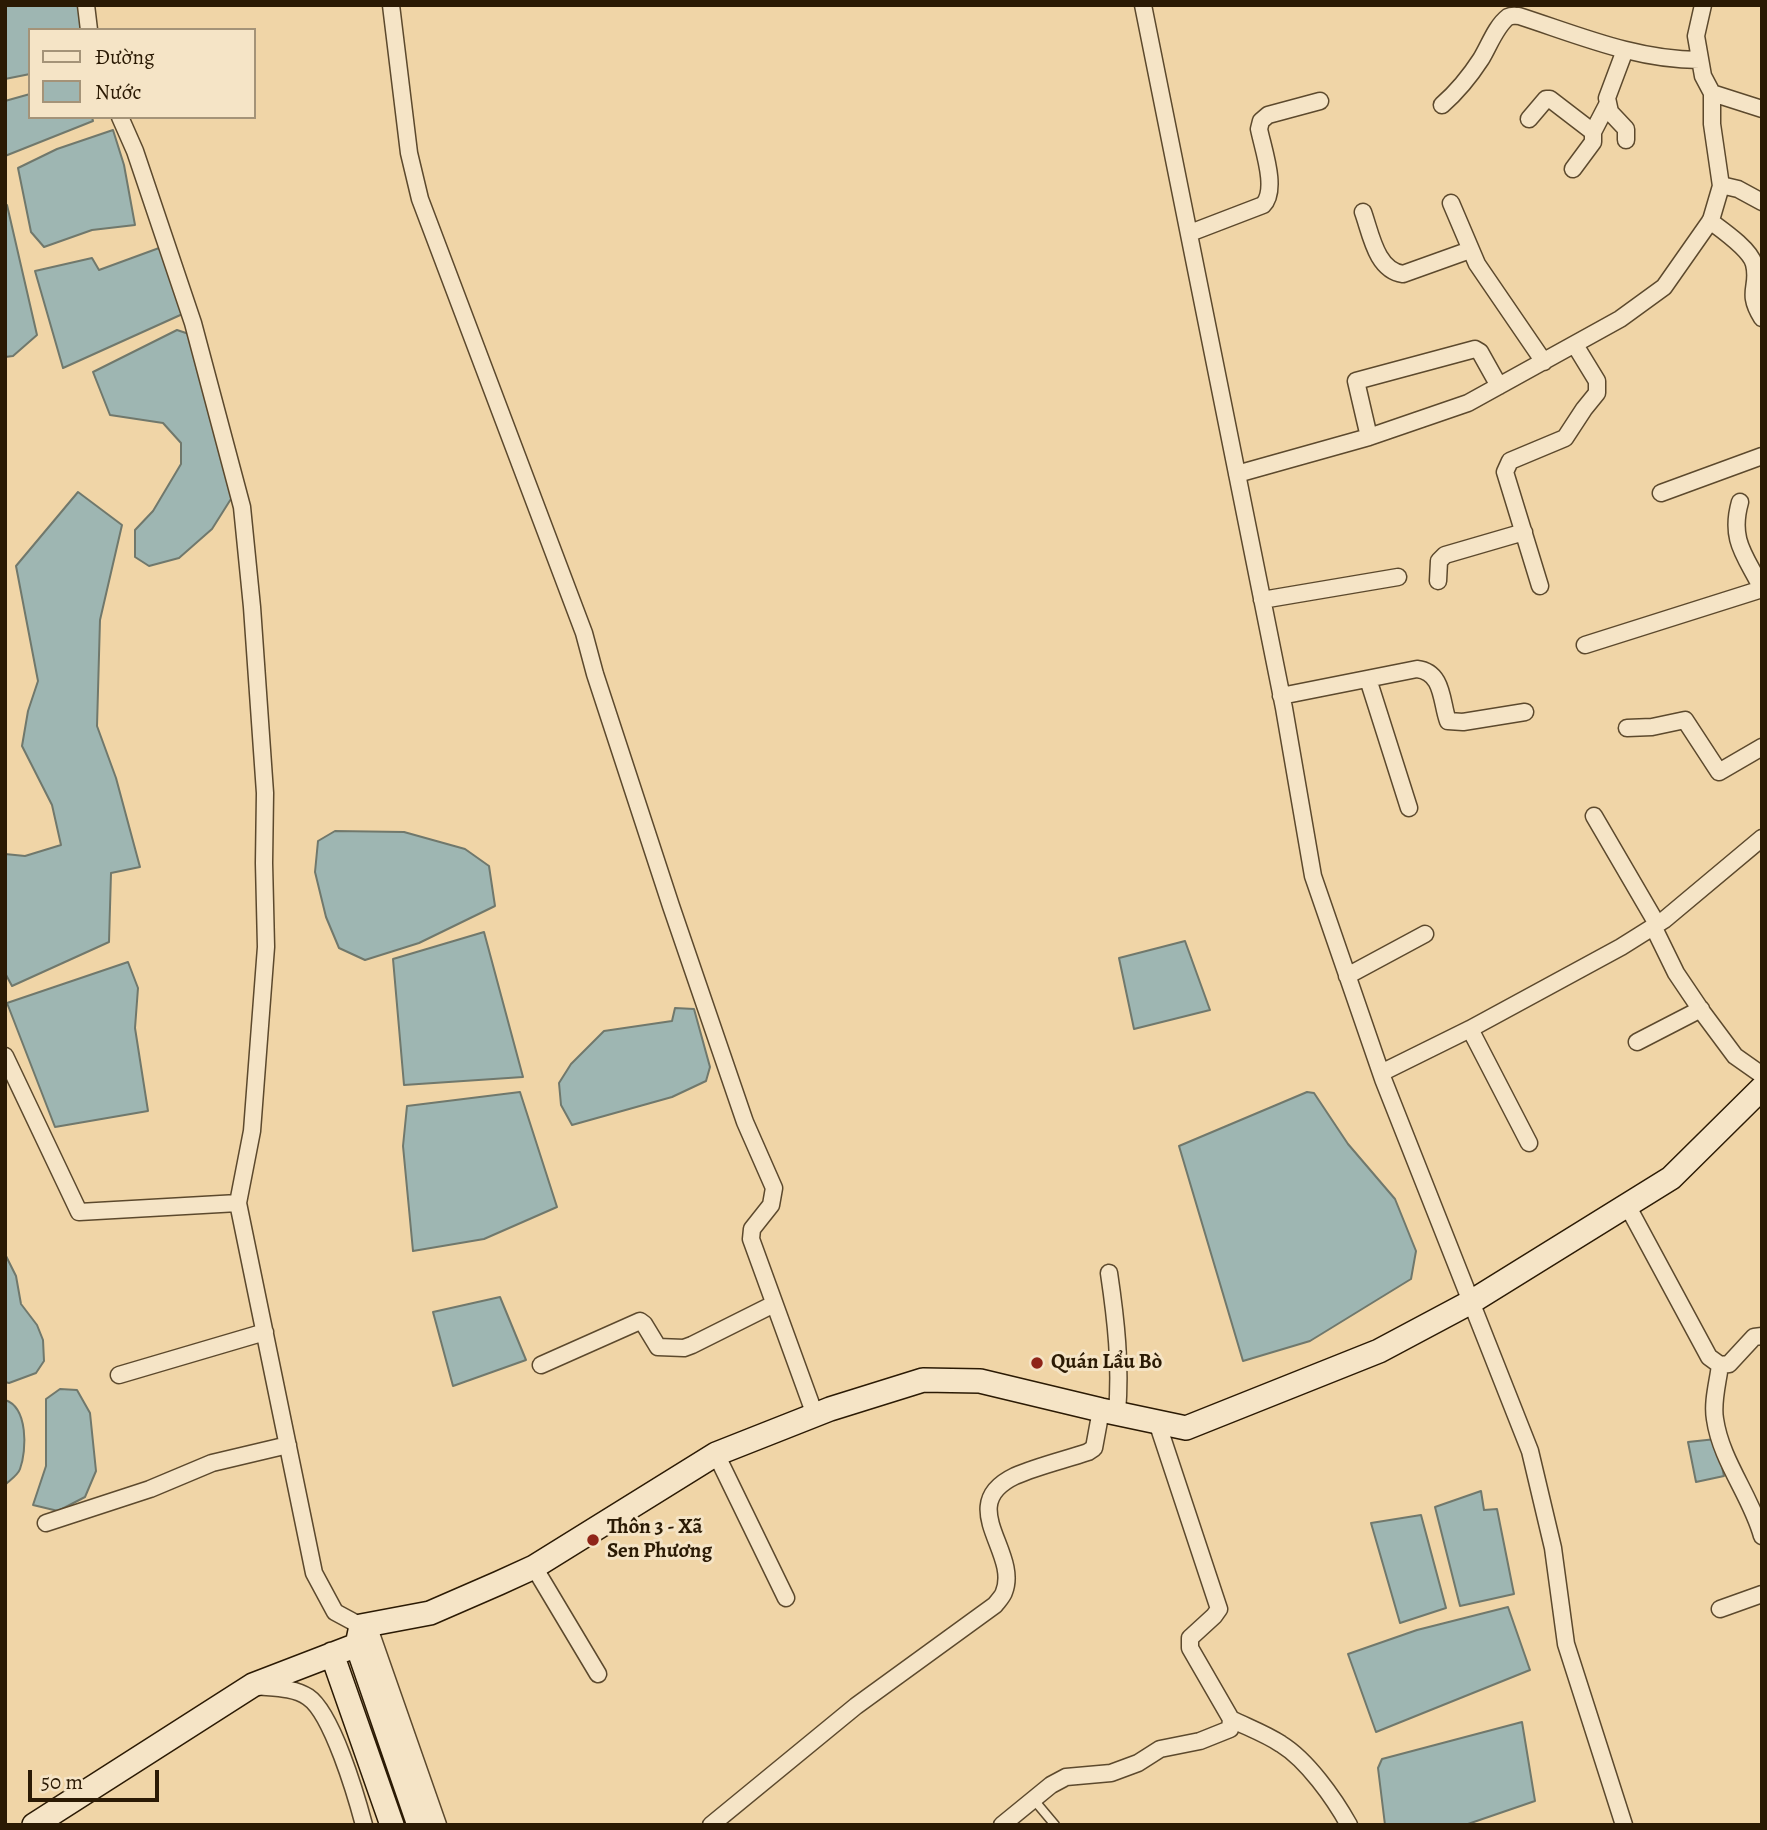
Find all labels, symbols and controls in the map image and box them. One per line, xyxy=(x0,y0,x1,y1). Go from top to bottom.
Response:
legend xyxy=(28,28,256,119)
text: Đường xyxy=(95,43,154,71)
text: Nước xyxy=(95,78,141,106)
place label: Quán Lẩu Bò xyxy=(1051,1350,1162,1376)
marker: Quán Lẩu Bò xyxy=(1029,1355,1045,1371)
place label: Thôn 3 - Xã Sen Phương xyxy=(607,1515,712,1565)
marker: Thôn 3 - Xã Sen Phương xyxy=(585,1532,601,1548)
scale bar xyxy=(32,1756,163,1800)
text: 50 m xyxy=(41,1768,83,1796)

